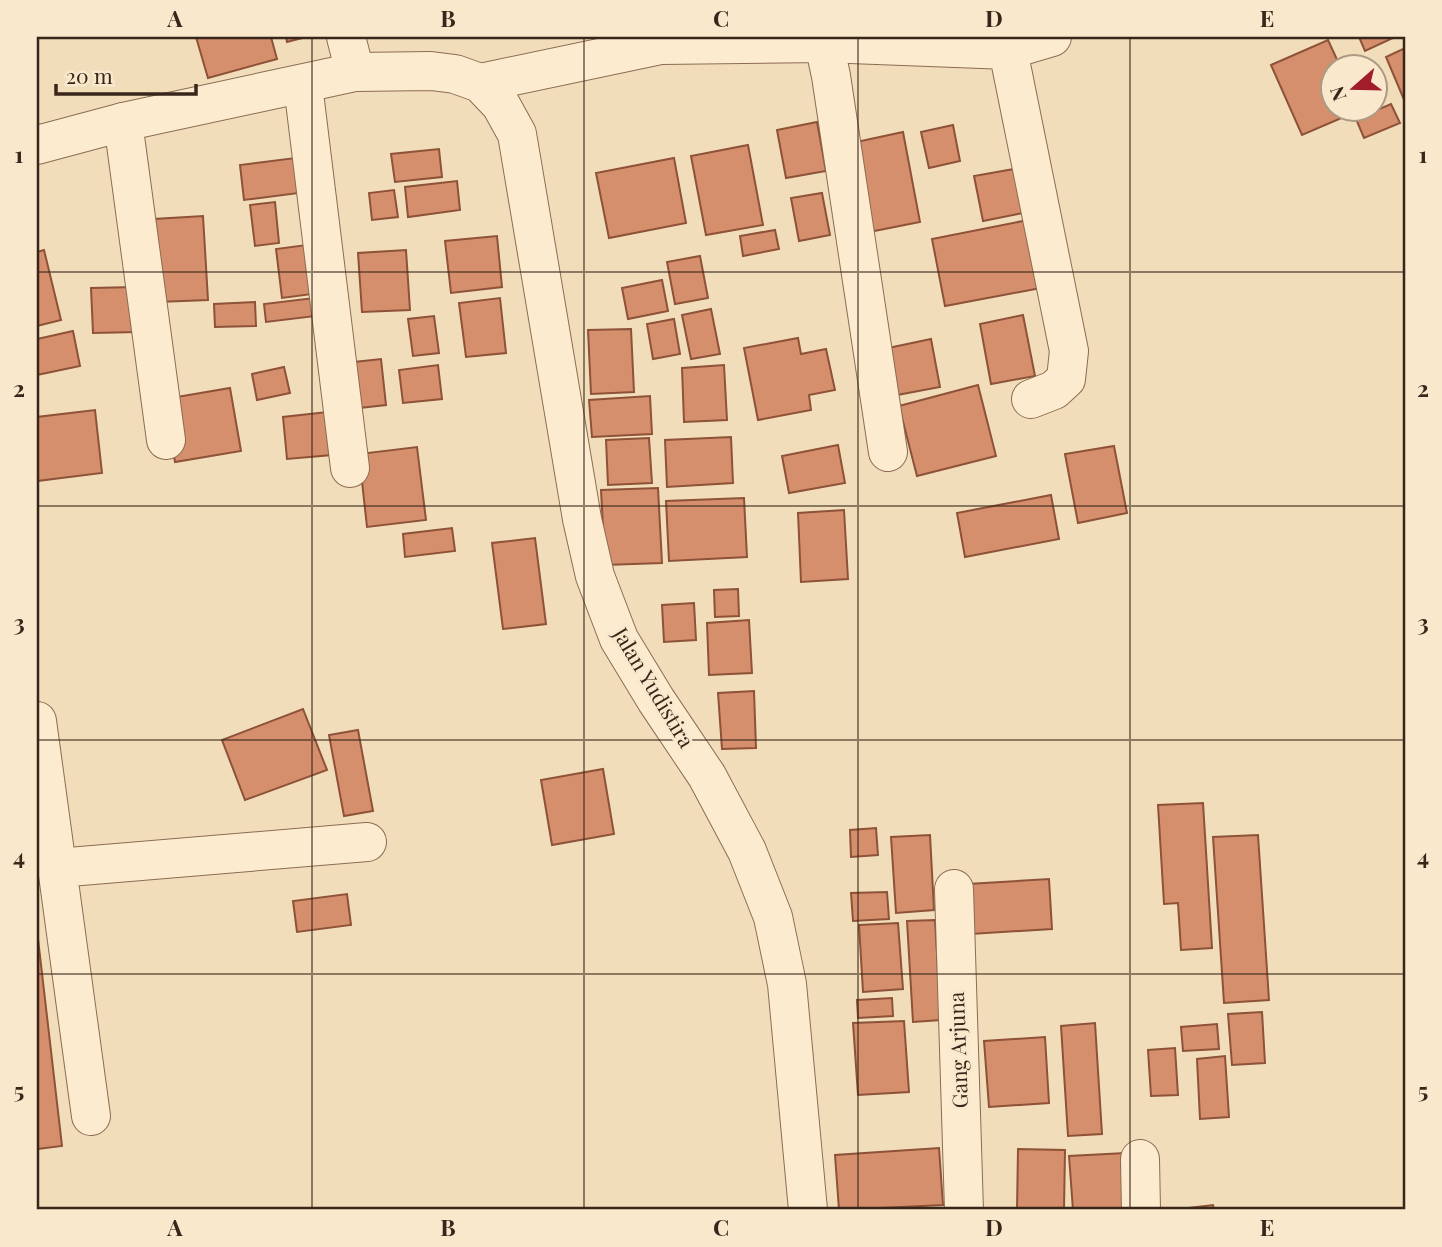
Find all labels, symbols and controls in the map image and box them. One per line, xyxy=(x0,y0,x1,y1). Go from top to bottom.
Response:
text: A xyxy=(166,2,183,33)
text: B xyxy=(440,2,456,33)
text: C xyxy=(713,2,729,33)
text: D xyxy=(985,2,1003,33)
text: E xyxy=(1260,2,1274,33)
scale bar xyxy=(56,52,196,96)
north arrow xyxy=(1320,52,1390,122)
text: 20 m xyxy=(66,61,113,89)
text: N xyxy=(1322,83,1352,105)
text: 1 xyxy=(15,138,24,169)
text: 1 xyxy=(1419,138,1428,169)
text: 2 xyxy=(13,372,25,403)
text: 2 xyxy=(1417,372,1429,403)
text: 3 xyxy=(13,606,25,637)
text: 3 xyxy=(1417,606,1429,637)
street label: Jalan Yudistira xyxy=(607,621,702,753)
text: 4 xyxy=(13,840,25,871)
text: 4 xyxy=(1417,840,1429,871)
street label: Gang Arjuna xyxy=(941,991,973,1109)
text: 5 xyxy=(14,1074,24,1105)
text: 5 xyxy=(1418,1074,1428,1105)
text: A xyxy=(166,1211,183,1242)
text: B xyxy=(440,1211,456,1242)
text: C xyxy=(713,1211,729,1242)
text: D xyxy=(985,1211,1003,1242)
text: E xyxy=(1260,1211,1274,1242)

